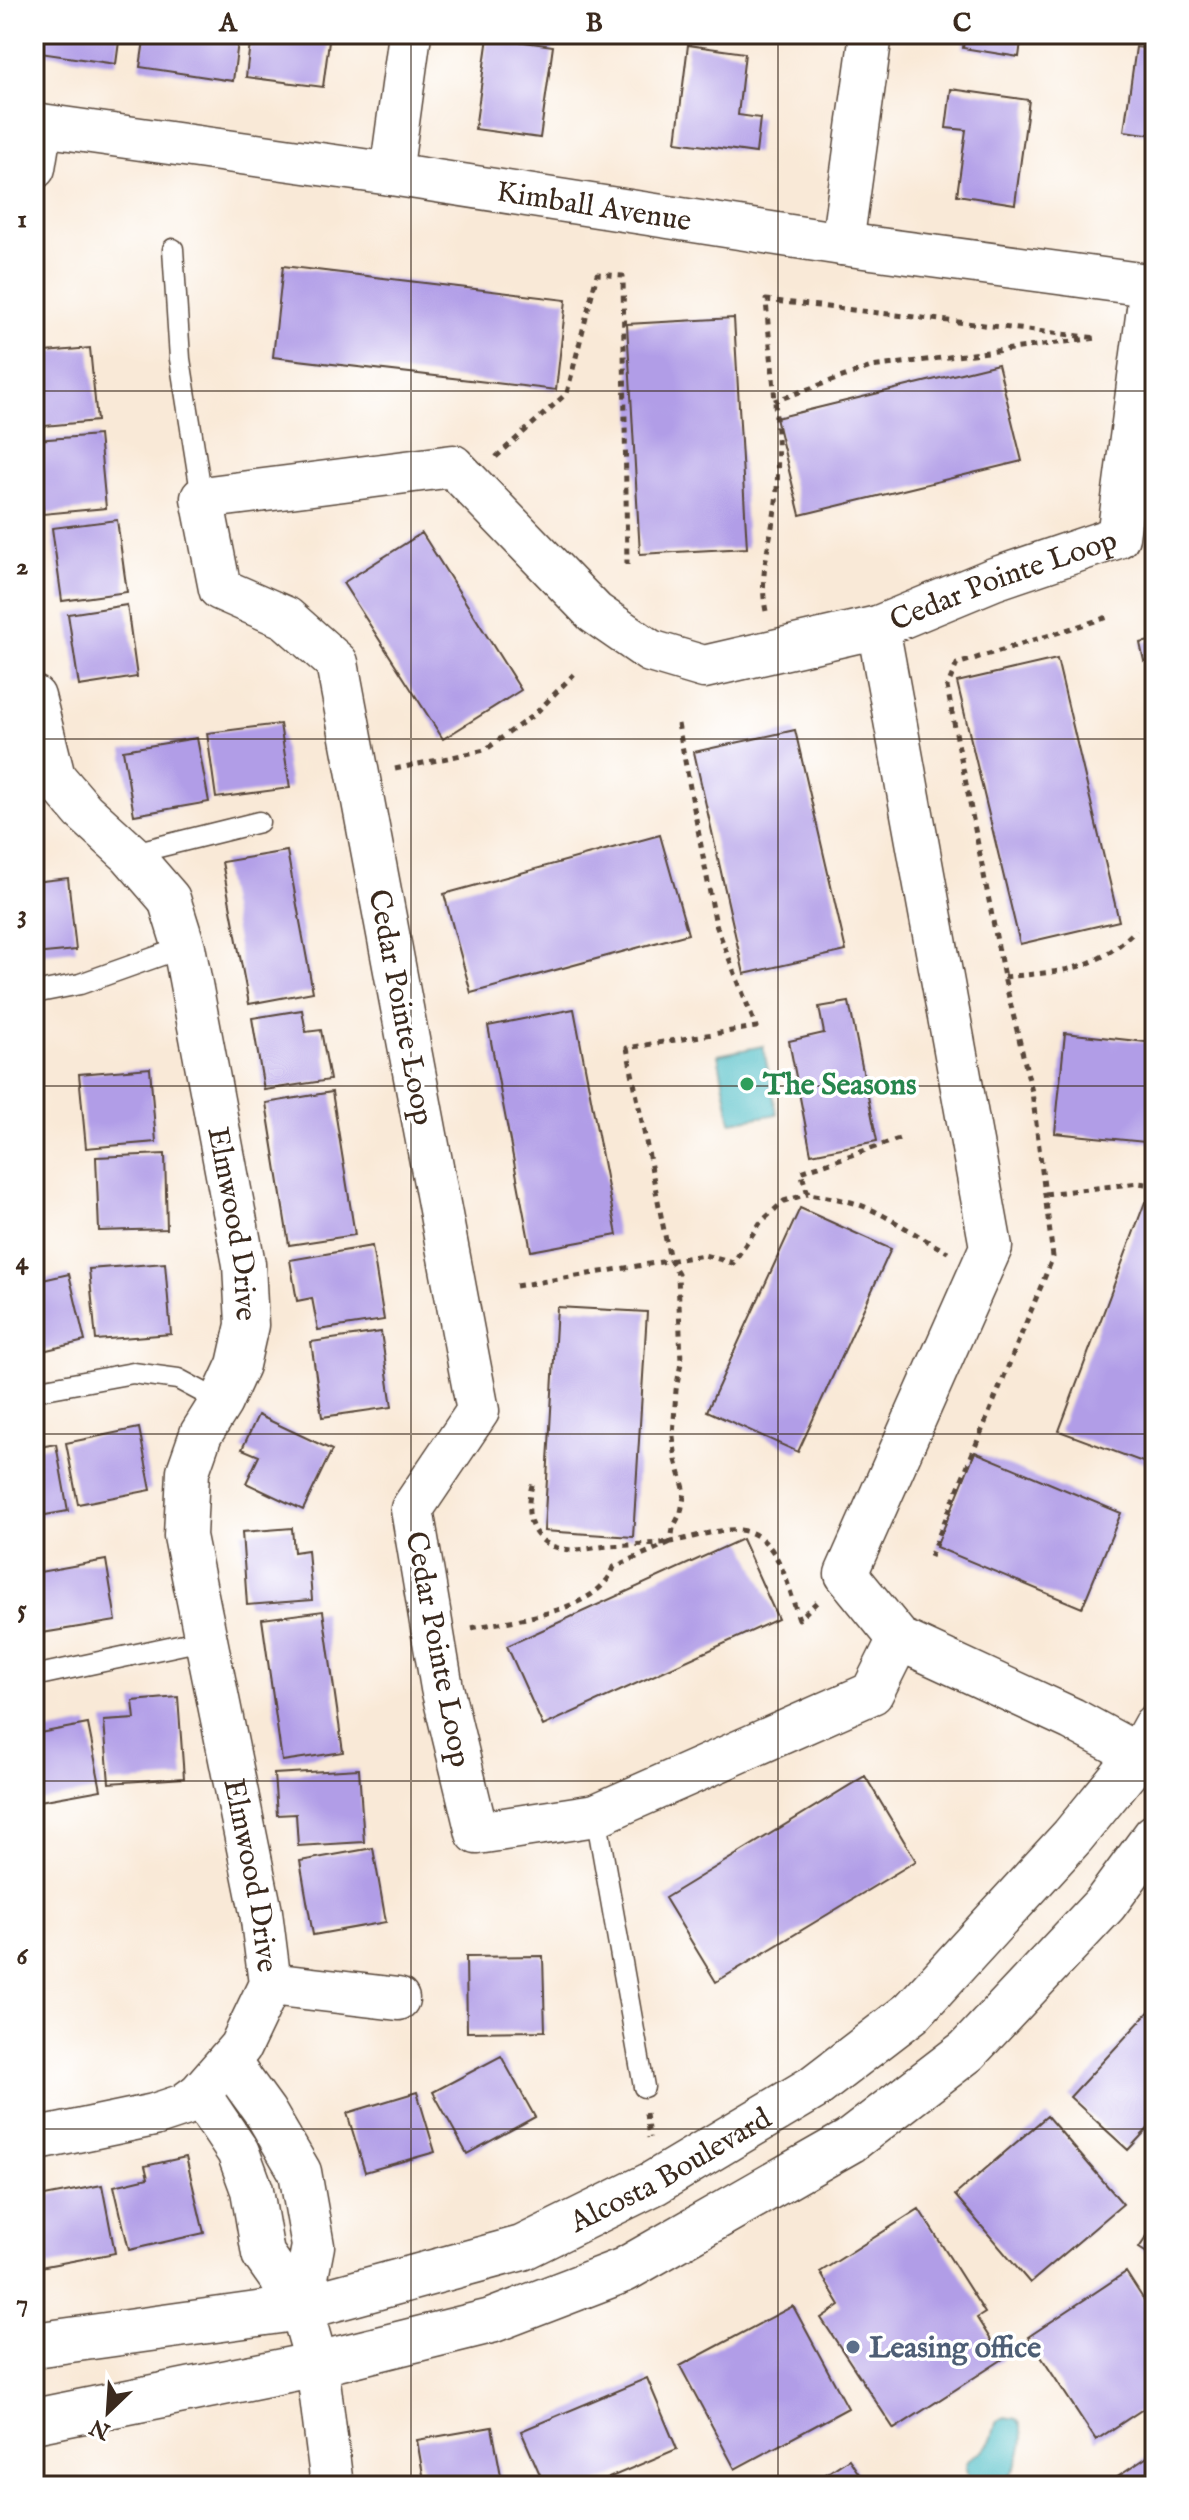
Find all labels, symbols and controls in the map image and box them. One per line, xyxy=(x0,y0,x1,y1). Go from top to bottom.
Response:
text: A xyxy=(218,7,238,40)
text: B xyxy=(585,7,603,40)
text: C xyxy=(953,7,972,40)
street label: Kimball Avenue xyxy=(494,174,694,241)
text: 1 xyxy=(17,203,27,236)
street label: Cedar Pointe Loop xyxy=(885,522,1122,641)
text: 2 xyxy=(16,550,28,583)
street label: Cedar Pointe Loop xyxy=(359,886,442,1128)
text: 3 xyxy=(17,898,27,931)
place label: The Seasons xyxy=(762,1067,916,1105)
marker: The Seasons xyxy=(738,1075,756,1093)
street label: Elmwood Drive xyxy=(197,1124,264,1322)
text: 4 xyxy=(16,1245,30,1278)
street label: Cedar Pointe Loop xyxy=(396,1528,479,1770)
text: 5 xyxy=(17,1593,27,1626)
street label: Elmwood Drive xyxy=(214,1776,285,1974)
text: 6 xyxy=(17,1940,29,1973)
street label: Alcosta Boulevard xyxy=(563,2100,779,2243)
text: 7 xyxy=(16,2287,28,2320)
place label: Leasing office xyxy=(869,2330,1041,2368)
marker: Leasing office xyxy=(844,2338,862,2356)
north arrow xyxy=(68,2372,148,2452)
text: N xyxy=(86,2412,116,2445)

